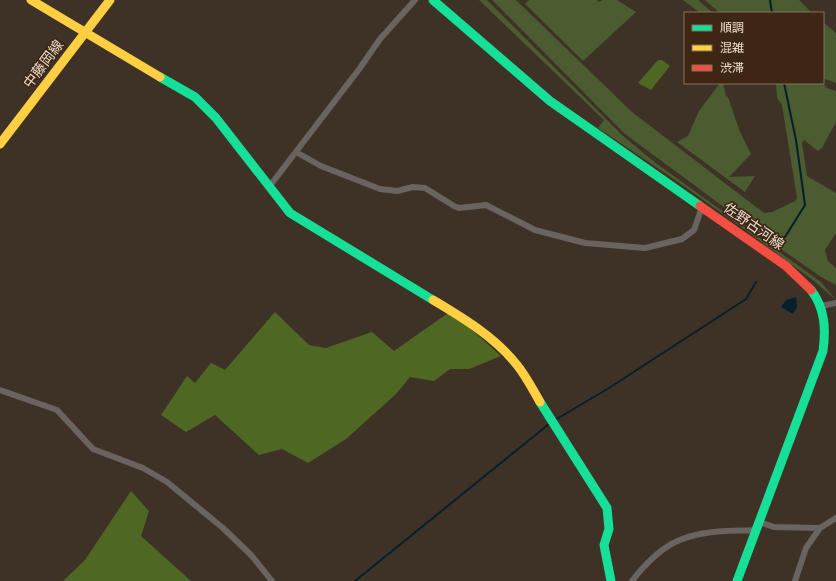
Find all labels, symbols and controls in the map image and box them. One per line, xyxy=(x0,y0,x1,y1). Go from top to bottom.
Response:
legend xyxy=(684,12,824,84)
text: 順調 xyxy=(720,20,744,35)
street label: 中藤岡線 xyxy=(19,36,67,92)
text: 混雑 xyxy=(720,40,744,55)
text: 渋滞 xyxy=(720,60,744,75)
street label: 佐野古河線 xyxy=(720,199,788,253)

